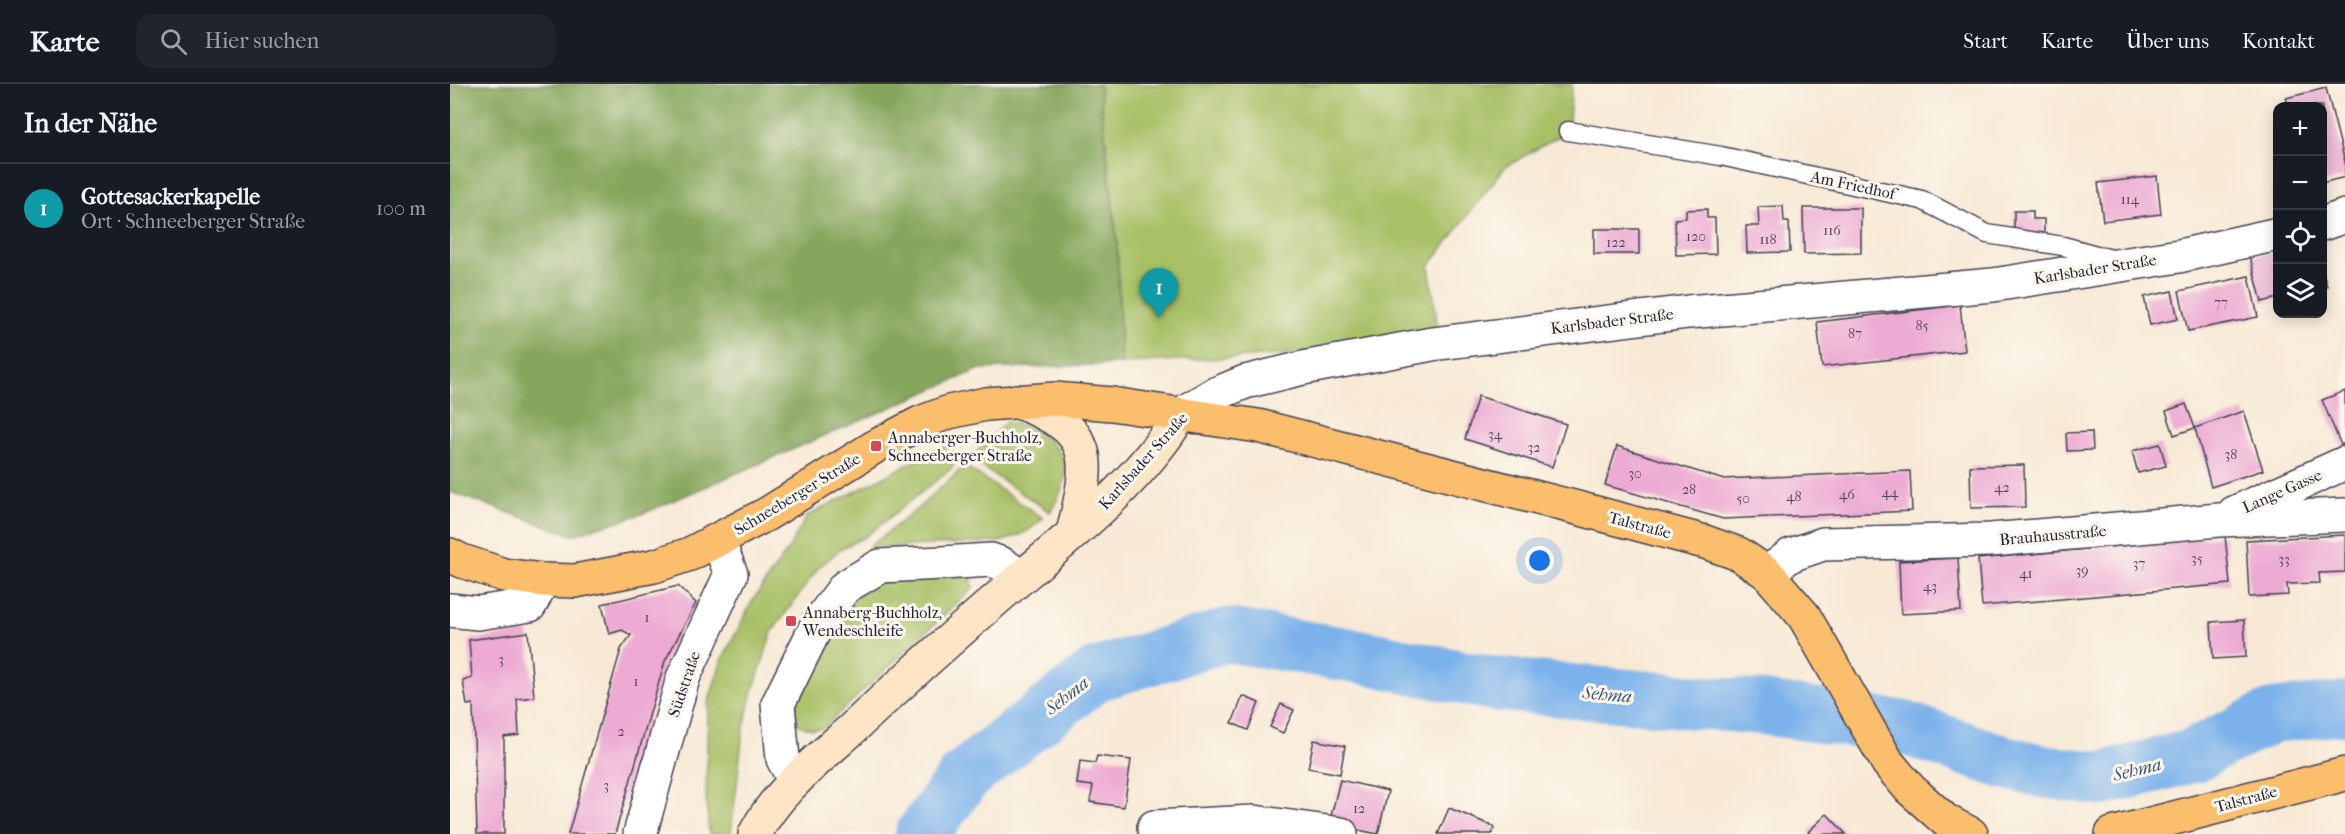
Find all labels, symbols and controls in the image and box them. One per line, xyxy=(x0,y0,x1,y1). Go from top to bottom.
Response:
search box xyxy=(136,14,556,68)
text: Karte xyxy=(30,25,100,58)
icon: search xyxy=(157,25,190,58)
text: Hier suchen xyxy=(205,28,319,54)
text: Start xyxy=(1963,29,2008,53)
text: Karte xyxy=(2041,29,2093,53)
text: Über uns xyxy=(2126,29,2209,53)
text: Kontakt xyxy=(2242,29,2315,53)
map controls xyxy=(2273,102,2327,318)
button: + xyxy=(2273,102,2327,156)
text: In der Nähe xyxy=(24,108,157,139)
button: − xyxy=(2273,156,2327,210)
street label: Am Friedhof xyxy=(1808,167,1901,204)
text: Gottesackerkapelle xyxy=(81,184,260,210)
house number: 114 xyxy=(2121,191,2140,208)
text: 1 xyxy=(40,197,47,220)
text: 100 m xyxy=(376,197,426,220)
text: Ort · Schneeberger Straße xyxy=(81,210,305,233)
button: locate xyxy=(2273,210,2327,264)
house number: 116 xyxy=(1823,222,1841,239)
house number: 120 xyxy=(1686,228,1706,245)
house number: 118 xyxy=(1759,231,1777,248)
house number: 122 xyxy=(1606,234,1626,251)
street label: Karlsbader Straße xyxy=(2032,250,2158,288)
button: layers xyxy=(2273,264,2327,318)
pin: 1 xyxy=(1140,268,1178,318)
house number: 77 xyxy=(2214,294,2228,311)
street label: Karlsbader Straße xyxy=(1549,304,1675,338)
house number: 85 xyxy=(1915,317,1929,334)
house number: 87 xyxy=(1848,325,1862,342)
street label: Karlsbader Straße xyxy=(1095,409,1192,513)
house number: 34 xyxy=(1488,426,1503,443)
place label: Annaberger-Buchholz, Schneeberger Straße xyxy=(887,428,1042,465)
marker: Annaberger-Buchholz, Schneeberger Straße xyxy=(869,439,883,453)
house number: 32 xyxy=(1528,439,1540,456)
house number: 38 xyxy=(2225,446,2237,463)
street label: Schneeberger Straße xyxy=(730,449,864,539)
house number: 30 xyxy=(1628,465,1642,482)
street label: Lange Gasse xyxy=(2239,465,2325,517)
house number: 42 xyxy=(1994,479,2010,496)
house number: 28 xyxy=(1682,481,1696,498)
house number: 44 xyxy=(1882,484,1899,501)
house number: 46 xyxy=(1839,486,1855,503)
house number: 48 xyxy=(1786,488,1802,505)
house number: 50 xyxy=(1736,490,1750,507)
street label: Talstraße xyxy=(1607,508,1673,542)
street label: Brauhausstraße xyxy=(1999,521,2107,549)
your location xyxy=(1525,546,1554,575)
house number: 35 xyxy=(2191,550,2203,567)
house number: 33 xyxy=(2278,551,2290,568)
house number: 37 xyxy=(2133,555,2145,572)
house number: 39 xyxy=(2075,562,2089,579)
house number: 41 xyxy=(2019,565,2033,582)
house number: 43 xyxy=(1923,578,1937,595)
place label: Annaberg-Buchholz, Wendeschleife xyxy=(802,603,942,640)
house number: 1 xyxy=(645,609,650,626)
marker: Annaberg-Buchholz, Wendeschleife xyxy=(784,614,798,628)
street label: Südstraße xyxy=(664,648,704,719)
house number: 3 xyxy=(498,651,504,668)
house number: 1 xyxy=(634,673,639,690)
water label: Sehma xyxy=(1040,673,1093,720)
water label: Sehma xyxy=(1581,682,1632,708)
house number: 2 xyxy=(617,723,625,740)
water label: Sehma xyxy=(2110,754,2163,786)
house number: 3 xyxy=(603,777,609,794)
street label: Talstraße xyxy=(2213,782,2279,816)
house number: 12 xyxy=(1353,800,1365,817)

